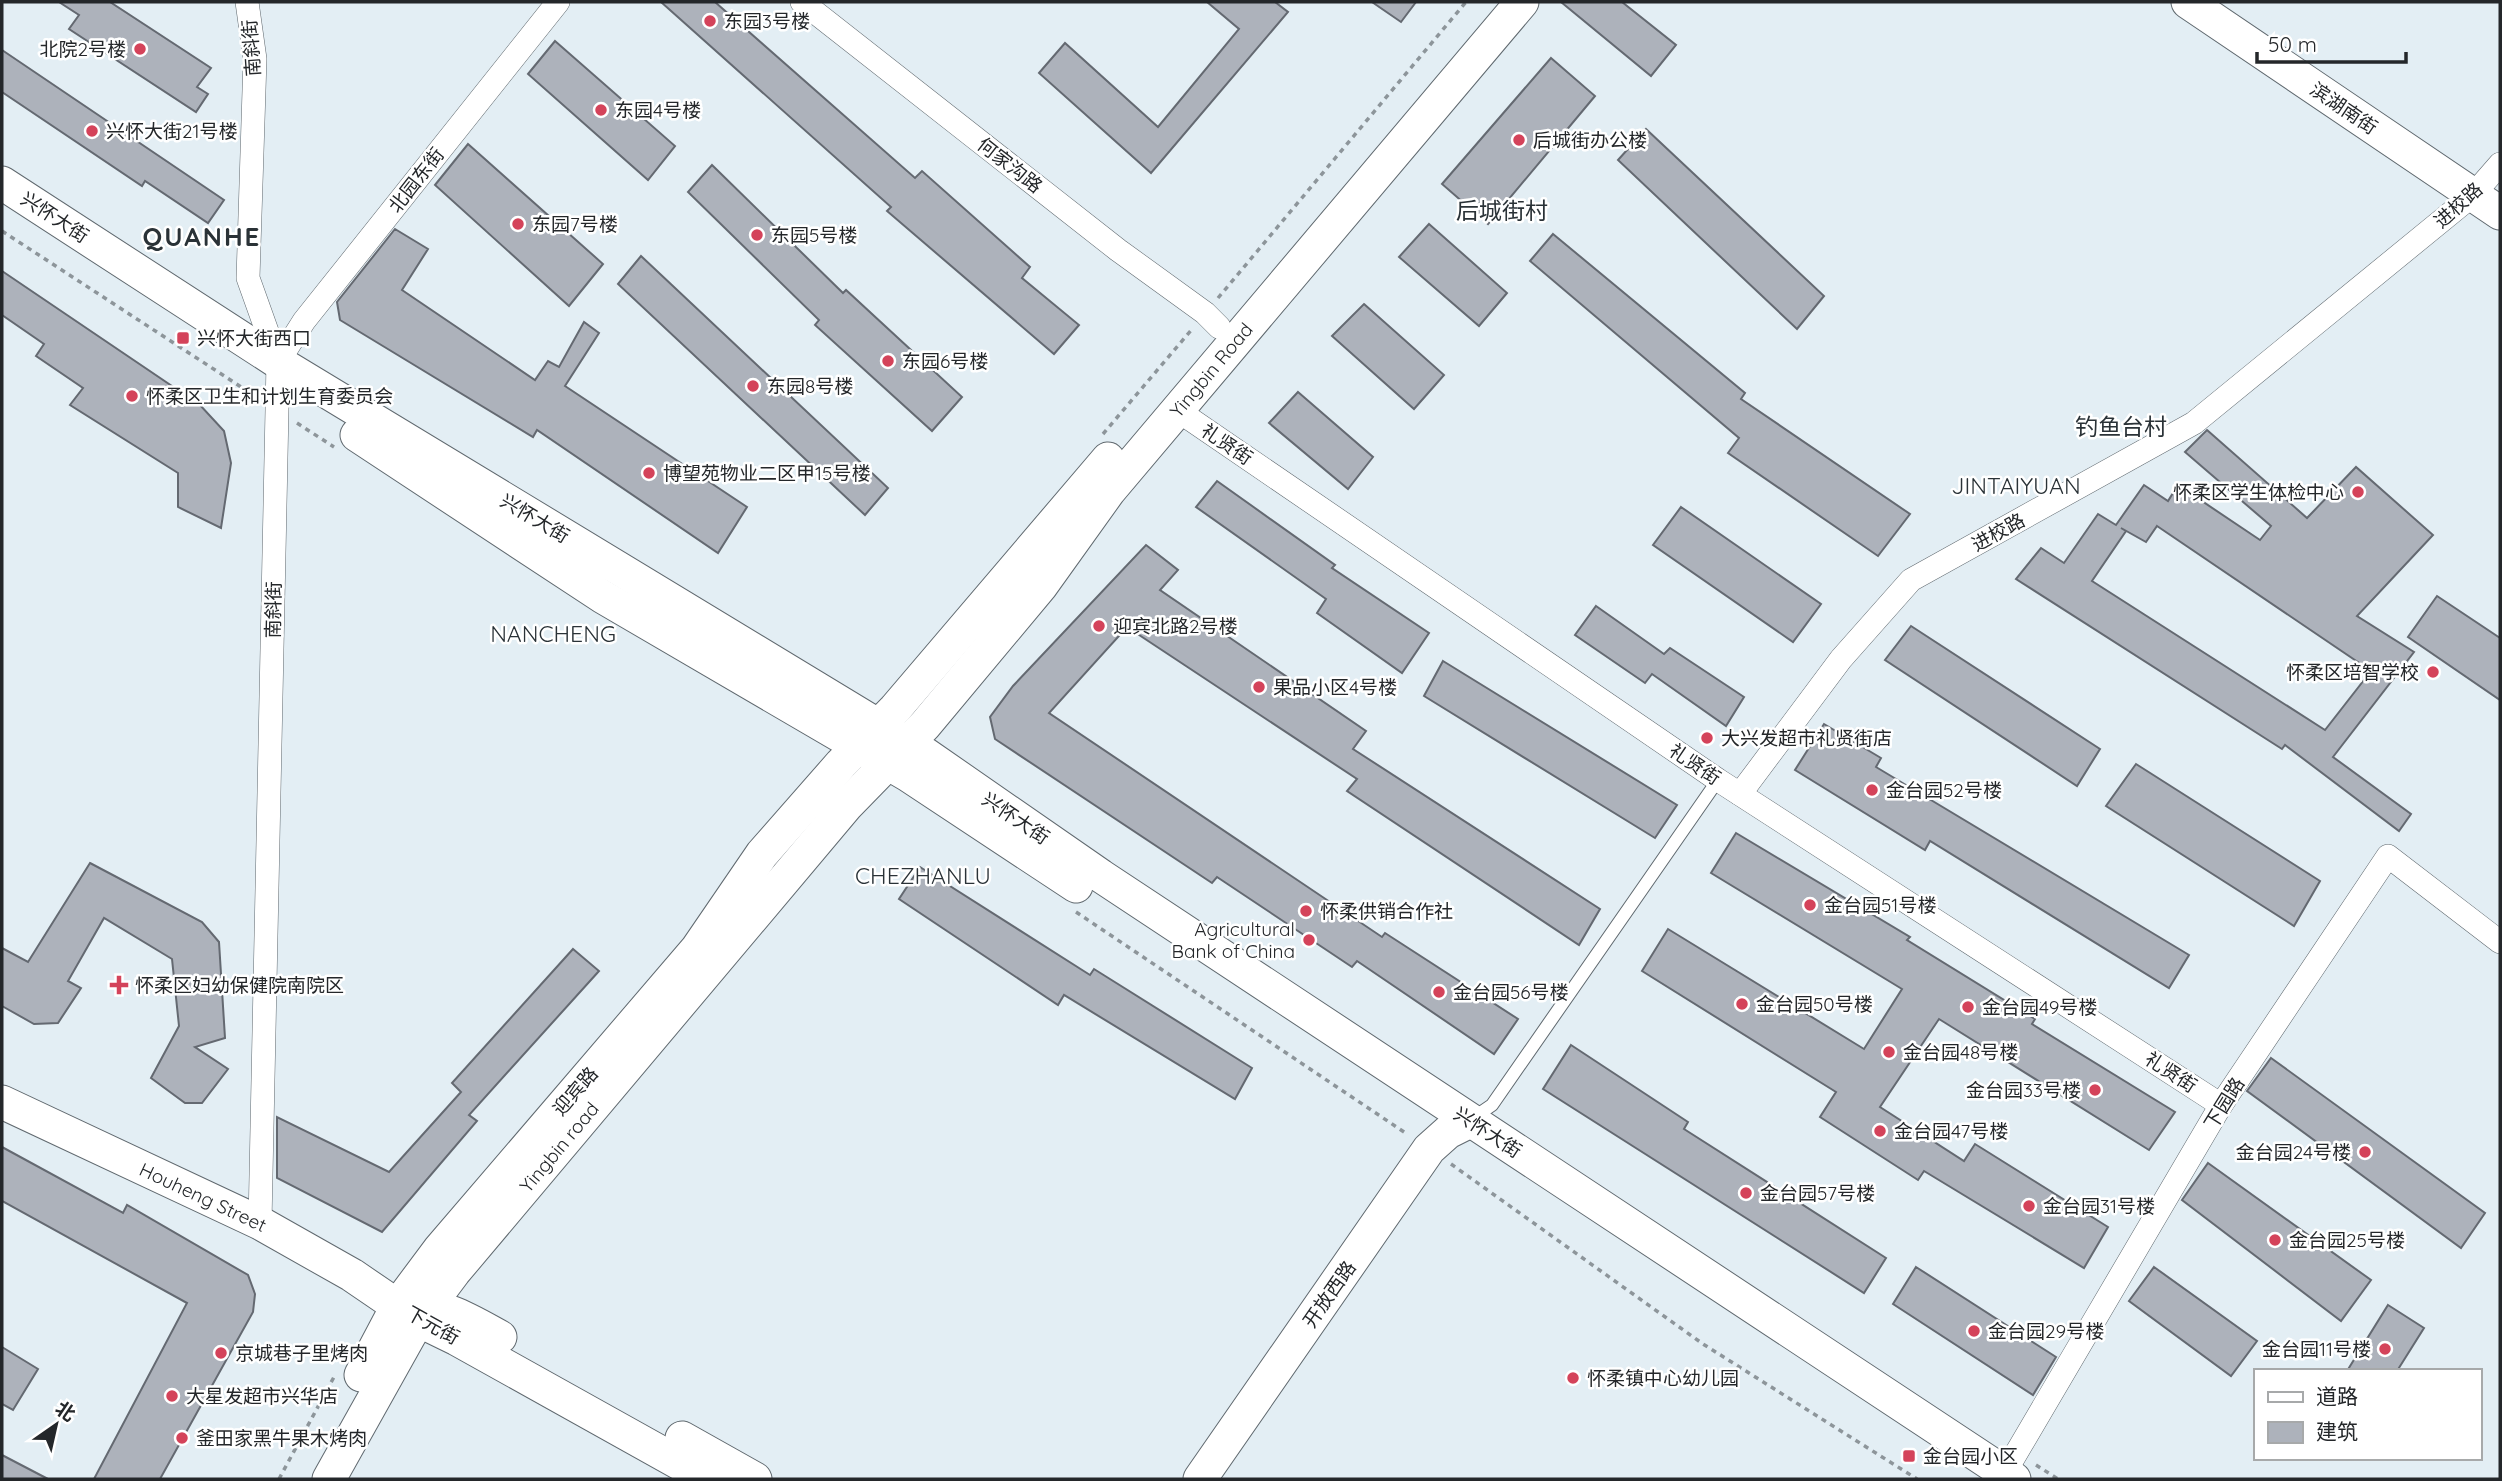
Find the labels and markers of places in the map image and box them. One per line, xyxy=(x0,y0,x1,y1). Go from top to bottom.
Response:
place label: 东园3号楼 xyxy=(724,9,810,33)
marker: 东园3号楼 xyxy=(702,13,718,29)
place label: 北院2号楼 xyxy=(39,37,126,61)
marker: 北院2号楼 xyxy=(132,41,148,57)
place label: 东园4号楼 xyxy=(615,98,701,122)
marker: 东园4号楼 xyxy=(593,102,609,118)
place label: 兴怀大街21号楼 xyxy=(106,119,238,143)
marker: 兴怀大街21号楼 xyxy=(84,123,100,139)
place label: 后城街办公楼 xyxy=(1533,128,1647,152)
marker: 后城街办公楼 xyxy=(1511,132,1527,148)
place label: 东园7号楼 xyxy=(532,212,618,236)
marker: 东园7号楼 xyxy=(510,216,526,232)
place label: 东园5号楼 xyxy=(771,223,857,247)
marker: 东园5号楼 xyxy=(749,227,765,243)
place label: 兴怀大街西口 xyxy=(197,326,311,350)
marker: 兴怀大街西口 xyxy=(175,330,191,346)
place label: 东园6号楼 xyxy=(902,349,988,373)
marker: 东园6号楼 xyxy=(880,353,896,369)
place label: 东园8号楼 xyxy=(767,374,853,398)
marker: 东园8号楼 xyxy=(745,378,761,394)
place label: 怀柔区卫生和计划生育委员会 xyxy=(146,384,393,408)
marker: 怀柔区卫生和计划生育委员会 xyxy=(124,388,140,404)
place label: 博望苑物业二区甲15号楼 xyxy=(663,461,870,485)
marker: 博望苑物业二区甲15号楼 xyxy=(641,465,657,481)
place label: 怀柔区学生体检中心 xyxy=(2173,480,2344,504)
marker: 怀柔区学生体检中心 xyxy=(2350,484,2366,500)
place label: 迎宾北路2号楼 xyxy=(1113,614,1238,638)
marker: 迎宾北路2号楼 xyxy=(1091,618,1107,634)
place label: 怀柔区培智学校 xyxy=(2286,660,2419,684)
marker: 怀柔区培智学校 xyxy=(2425,664,2441,680)
place label: 果品小区4号楼 xyxy=(1273,675,1397,699)
marker: 果品小区4号楼 xyxy=(1251,679,1267,695)
place label: 大兴发超市礼贤街店 xyxy=(1721,726,1892,750)
marker: 大兴发超市礼贤街店 xyxy=(1699,730,1715,746)
place label: 金台园52号楼 xyxy=(1886,778,2002,802)
marker: 金台园52号楼 xyxy=(1864,782,1880,798)
place label: 金台园51号楼 xyxy=(1824,893,1936,917)
marker: 金台园51号楼 xyxy=(1802,897,1818,913)
place label: 怀柔供销合作社 xyxy=(1320,899,1453,923)
marker: 怀柔供销合作社 xyxy=(1298,903,1314,919)
place label: Agricultural Bank of China xyxy=(1172,917,1295,963)
marker: Agricultural Bank of China xyxy=(1301,932,1317,948)
place label: 怀柔区妇幼保健院南院区 xyxy=(135,973,344,997)
marker: 怀柔区妇幼保健院南院区 xyxy=(109,975,129,995)
place label: 金台园56号楼 xyxy=(1453,980,1569,1004)
marker: 金台园56号楼 xyxy=(1431,984,1447,1000)
place label: 金台园50号楼 xyxy=(1756,992,1873,1016)
place label: 金台园49号楼 xyxy=(1982,995,2097,1019)
marker: 金台园50号楼 xyxy=(1734,996,1750,1012)
marker: 金台园49号楼 xyxy=(1960,999,1976,1015)
place label: 金台园48号楼 xyxy=(1903,1040,2018,1064)
marker: 金台园48号楼 xyxy=(1881,1044,1897,1060)
place label: 金台园33号楼 xyxy=(1966,1078,2081,1102)
marker: 金台园33号楼 xyxy=(2087,1082,2103,1098)
place label: 金台园47号楼 xyxy=(1894,1119,2008,1143)
marker: 金台园47号楼 xyxy=(1872,1123,1888,1139)
place label: 金台园24号楼 xyxy=(2236,1140,2351,1164)
marker: 金台园24号楼 xyxy=(2357,1144,2373,1160)
place label: 金台园57号楼 xyxy=(1760,1181,1875,1205)
marker: 金台园57号楼 xyxy=(1738,1185,1754,1201)
place label: 金台园31号楼 xyxy=(2043,1194,2155,1218)
marker: 金台园31号楼 xyxy=(2021,1198,2037,1214)
place label: 金台园25号楼 xyxy=(2289,1228,2405,1252)
marker: 金台园25号楼 xyxy=(2267,1232,2283,1248)
place label: 金台园29号楼 xyxy=(1988,1319,2104,1343)
marker: 金台园29号楼 xyxy=(1966,1323,1982,1339)
place label: 金台园11号楼 xyxy=(2262,1337,2371,1361)
place label: 京城巷子里烤肉 xyxy=(235,1341,368,1365)
marker: 金台园11号楼 xyxy=(2377,1341,2393,1357)
marker: 京城巷子里烤肉 xyxy=(213,1345,229,1361)
place label: 怀柔镇中心幼儿园 xyxy=(1587,1366,1739,1390)
marker: 怀柔镇中心幼儿园 xyxy=(1565,1370,1581,1386)
place label: 大星发超市兴华店 xyxy=(186,1384,338,1408)
marker: 大星发超市兴华店 xyxy=(164,1388,180,1404)
place label: 釜田家黑牛果木烤肉 xyxy=(196,1426,367,1450)
marker: 釜田家黑牛果木烤肉 xyxy=(174,1430,190,1446)
place label: 金台园小区 xyxy=(1923,1444,2018,1468)
marker: 金台园小区 xyxy=(1901,1448,1917,1464)

